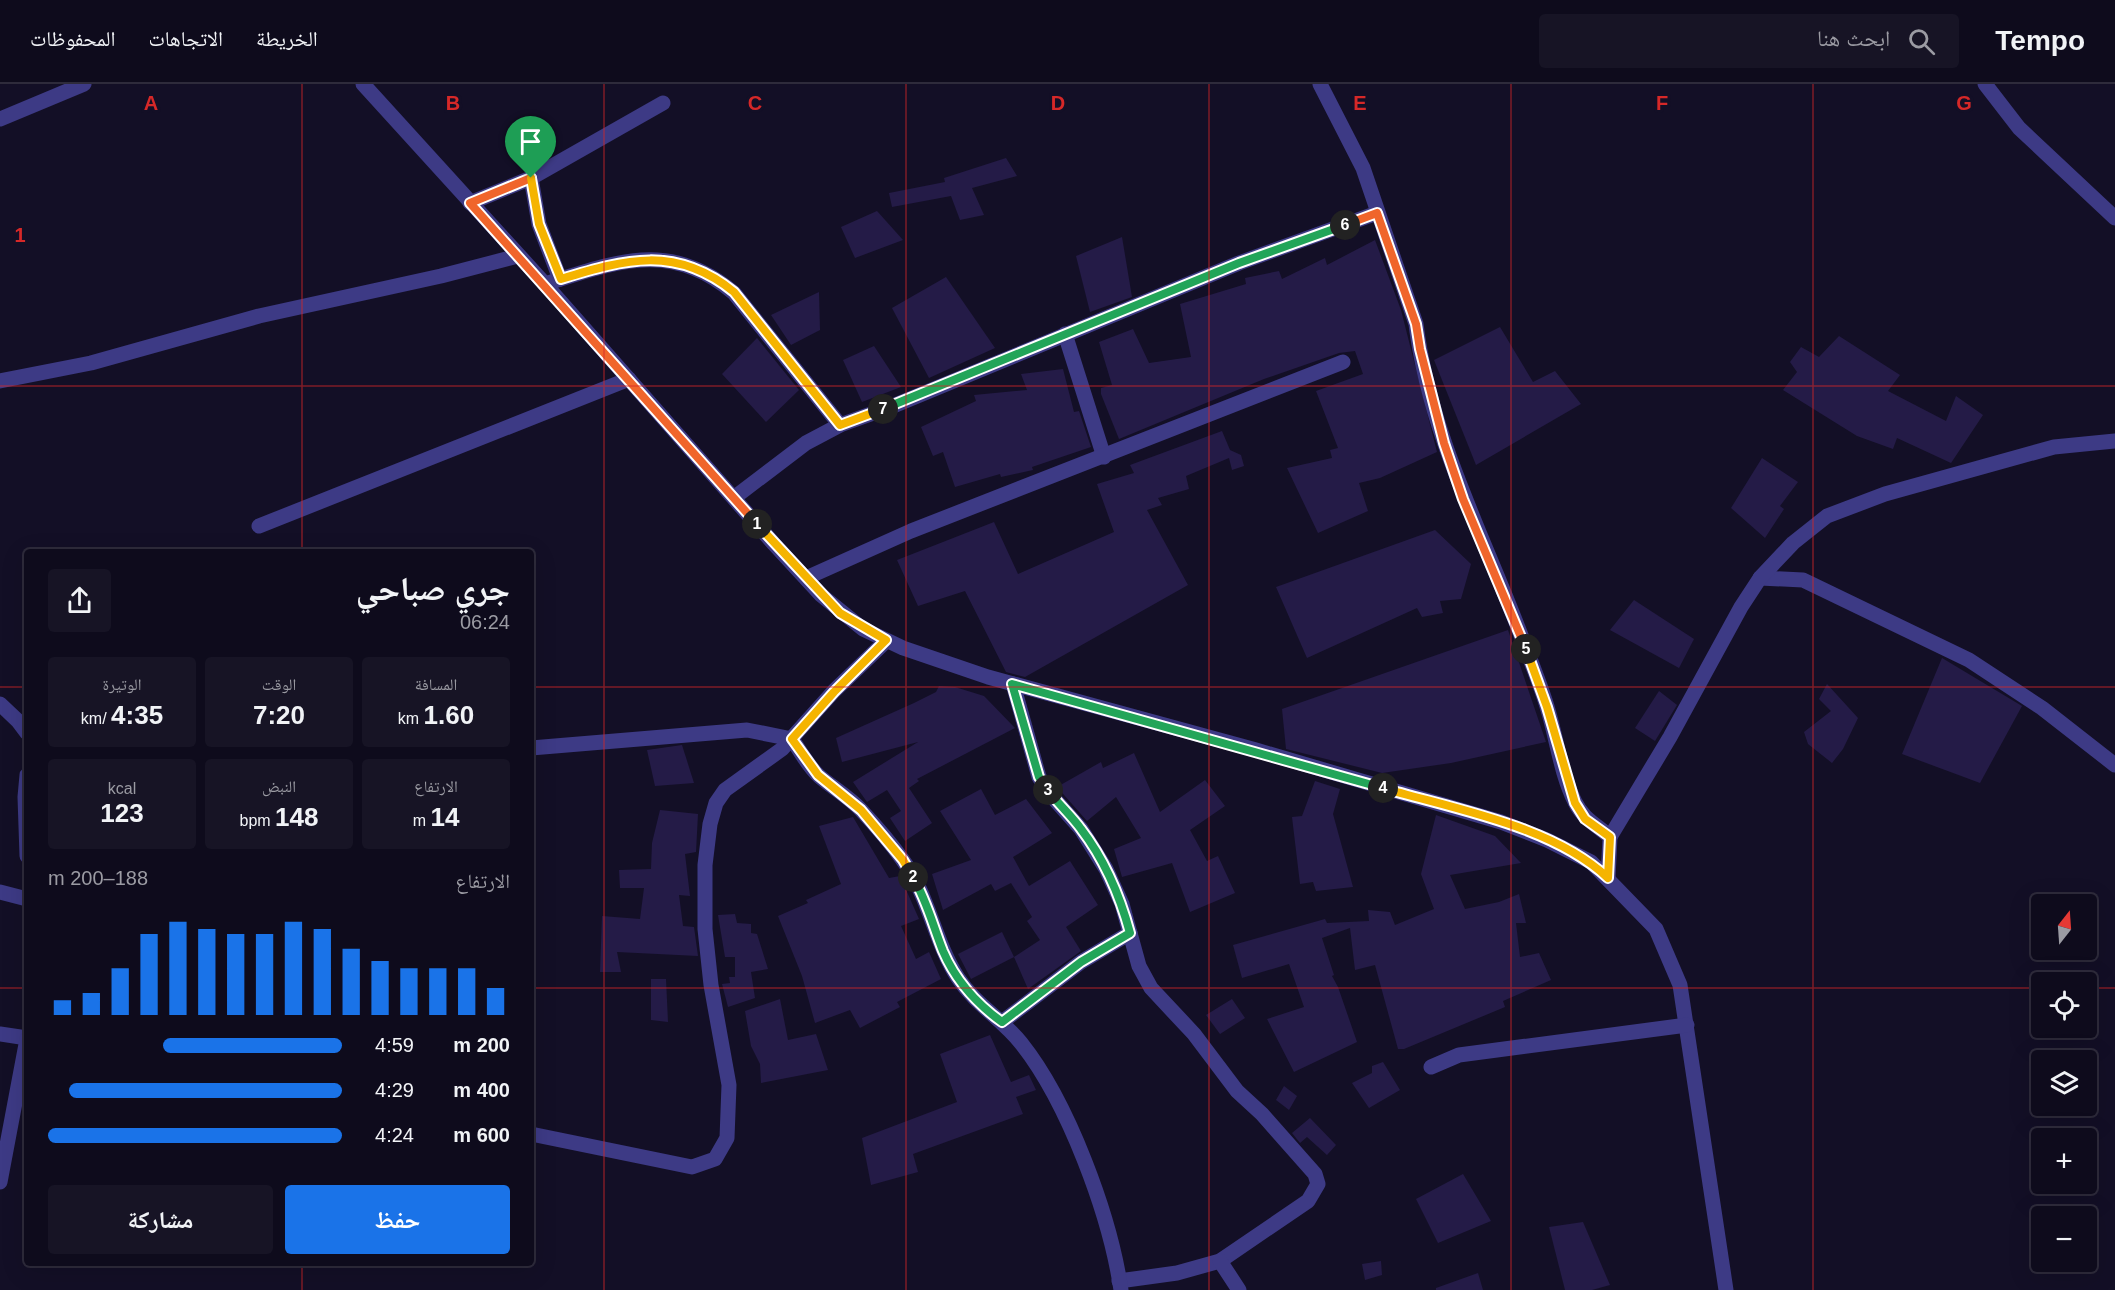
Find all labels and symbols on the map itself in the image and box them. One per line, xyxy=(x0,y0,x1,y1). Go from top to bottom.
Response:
text: A xyxy=(144,92,158,114)
text: B xyxy=(446,92,460,114)
text: C xyxy=(748,92,762,114)
text: D xyxy=(1051,92,1065,114)
text: E xyxy=(1353,92,1367,114)
text: F xyxy=(1656,92,1668,114)
text: G xyxy=(1956,92,1972,114)
pin xyxy=(505,116,556,178)
pin: 6 xyxy=(1330,210,1360,240)
text: 1 xyxy=(14,224,26,246)
pin: 7 xyxy=(868,394,898,424)
pin: 1 xyxy=(742,509,772,539)
pin: 5 xyxy=(1511,634,1541,664)
pin: 4 xyxy=(1368,773,1398,803)
pin: 3 xyxy=(1033,775,1063,805)
pin: 2 xyxy=(898,862,928,892)
north arrow xyxy=(2031,894,2097,960)

